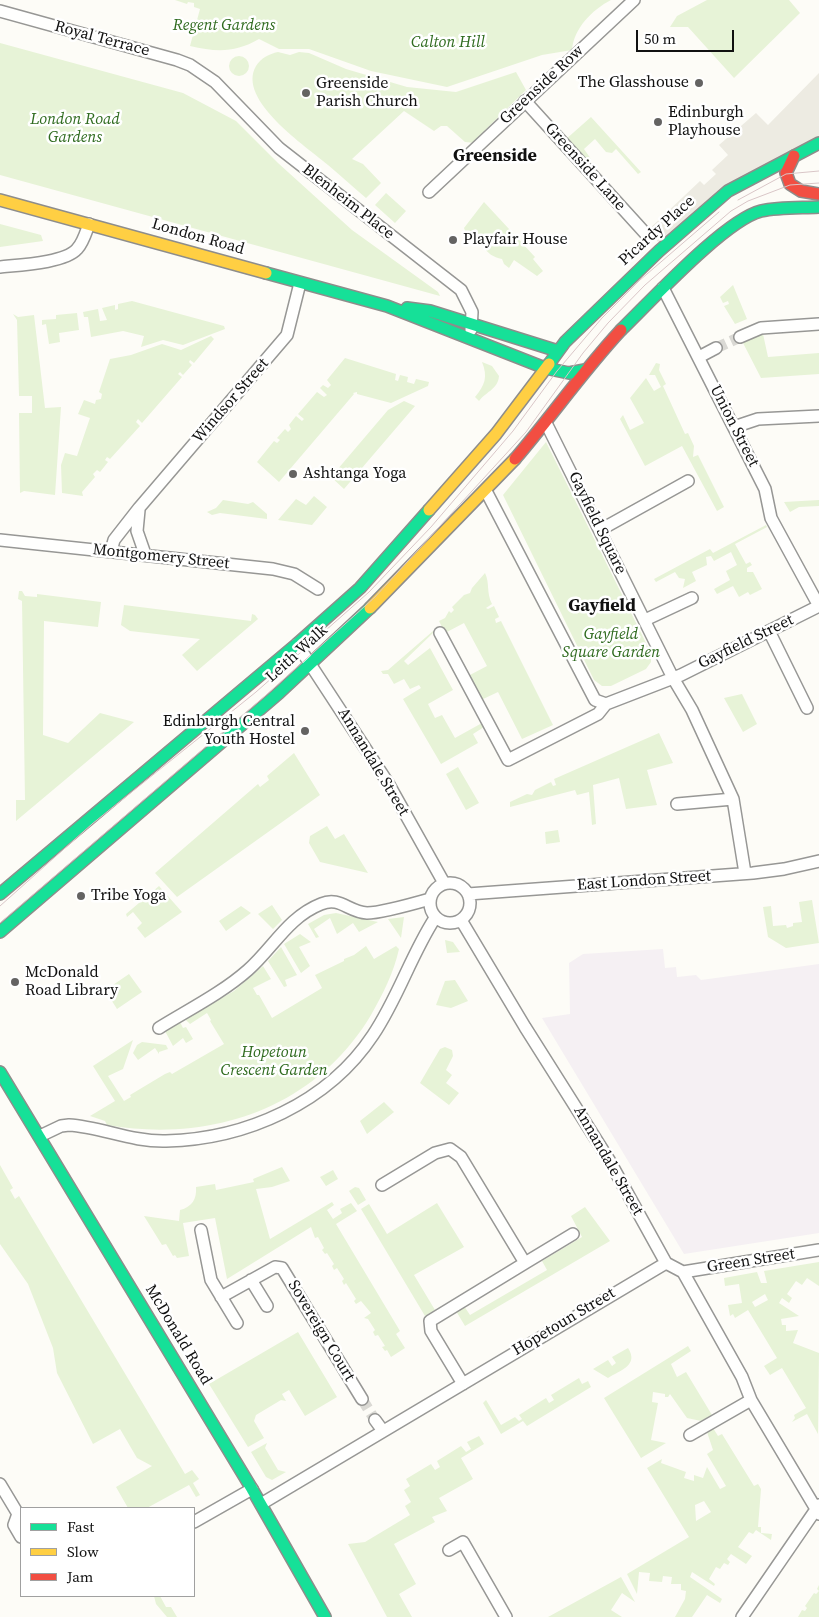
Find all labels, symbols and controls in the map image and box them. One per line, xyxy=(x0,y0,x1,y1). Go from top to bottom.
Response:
park label: Regent Gardens xyxy=(173,16,275,36)
street label: Royal Terrace xyxy=(52,17,152,61)
scale bar xyxy=(639,20,736,52)
text: 50 m xyxy=(644,28,676,49)
park label: Calton Hill xyxy=(411,33,485,53)
street label: Greenside Row xyxy=(496,41,588,129)
place label: The Glasshouse xyxy=(578,73,689,93)
place label: Greenside Parish Church xyxy=(316,74,418,112)
marker: The Glasshouse xyxy=(693,77,705,89)
marker: Greenside Parish Church xyxy=(300,87,312,99)
place label: Edinburgh Playhouse xyxy=(668,103,744,141)
park label: London Road Gardens xyxy=(30,110,120,148)
marker: Edinburgh Playhouse xyxy=(652,116,664,128)
street label: Greenside Lane xyxy=(541,119,629,215)
district label: Greenside xyxy=(453,145,537,167)
street label: Blenheim Place xyxy=(298,160,398,244)
street label: Picardy Place xyxy=(615,192,699,270)
street label: London Road xyxy=(149,215,247,259)
place label: Playfair House xyxy=(463,230,568,250)
marker: Playfair House xyxy=(447,234,459,246)
street label: Windsor Street xyxy=(189,355,273,447)
street label: Union Street xyxy=(705,382,763,470)
place label: Ashtanga Yoga xyxy=(303,464,406,484)
marker: Ashtanga Yoga xyxy=(287,468,299,480)
street label: Gayfield Square xyxy=(564,469,630,577)
street label: Montgomery Street xyxy=(92,540,230,574)
district label: Gayfield xyxy=(568,595,636,617)
street label: Gayfield Street xyxy=(695,611,797,673)
street label: Leith Walk xyxy=(262,621,332,687)
park label: Gayfield Square Garden xyxy=(562,625,660,663)
street label: Annandale Street xyxy=(333,704,413,820)
place label: Edinburgh Central Youth Hostel xyxy=(163,712,295,750)
marker: Edinburgh Central Youth Hostel xyxy=(299,725,311,737)
street label: East London Street xyxy=(576,867,712,895)
place label: Tribe Yoga xyxy=(91,886,166,906)
marker: Tribe Yoga xyxy=(75,890,87,902)
place label: McDonald Road Library xyxy=(25,963,118,1001)
marker: McDonald Road Library xyxy=(9,976,21,988)
park label: Hopetoun Crescent Garden xyxy=(221,1043,327,1081)
street label: Annandale Street xyxy=(569,1103,647,1219)
street label: Green Street xyxy=(706,1245,796,1277)
street label: Sovereign Court xyxy=(283,1277,359,1385)
street label: McDonald Road xyxy=(141,1281,215,1389)
street label: Hopetoun Street xyxy=(509,1284,619,1360)
legend xyxy=(20,1507,195,1597)
text: Fast xyxy=(67,1516,94,1537)
text: Slow xyxy=(67,1541,99,1562)
text: Jam xyxy=(67,1566,93,1587)

